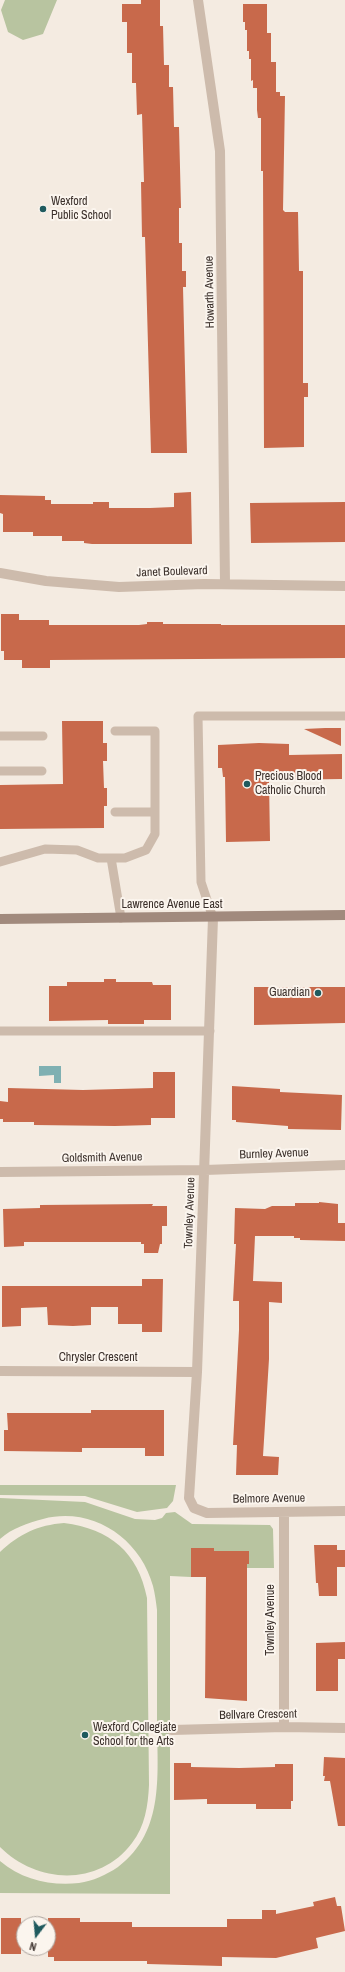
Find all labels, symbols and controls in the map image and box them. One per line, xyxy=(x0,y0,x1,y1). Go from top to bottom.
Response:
place label: Wexford Public School xyxy=(51,195,111,223)
marker: Wexford Public School xyxy=(38,204,48,214)
street label: Howarth Avenue xyxy=(202,256,218,328)
street label: Janet Boulevard xyxy=(136,564,208,580)
place label: Precious Blood Catholic Church xyxy=(255,770,326,798)
marker: Precious Blood Catholic Church xyxy=(242,779,252,789)
street label: Lawrence Avenue East xyxy=(121,898,223,912)
place label: Guardian xyxy=(269,986,310,1000)
marker: Guardian xyxy=(313,988,323,998)
street label: Burnley Avenue xyxy=(239,1146,309,1162)
street label: Goldsmith Avenue xyxy=(61,1150,143,1166)
street label: Townley Avenue xyxy=(182,1177,198,1249)
street label: Chrysler Crescent xyxy=(59,1351,137,1365)
street label: Belmore Avenue xyxy=(233,1491,305,1507)
street label: Townley Avenue xyxy=(264,1584,278,1656)
street label: Bellvare Crescent xyxy=(219,1707,297,1723)
place label: Wexford Collegiate School for the Arts xyxy=(93,1721,177,1749)
marker: Wexford Collegiate School for the Arts xyxy=(80,1730,90,1740)
north arrow xyxy=(16,1916,56,1956)
text: N xyxy=(28,1939,38,1954)

